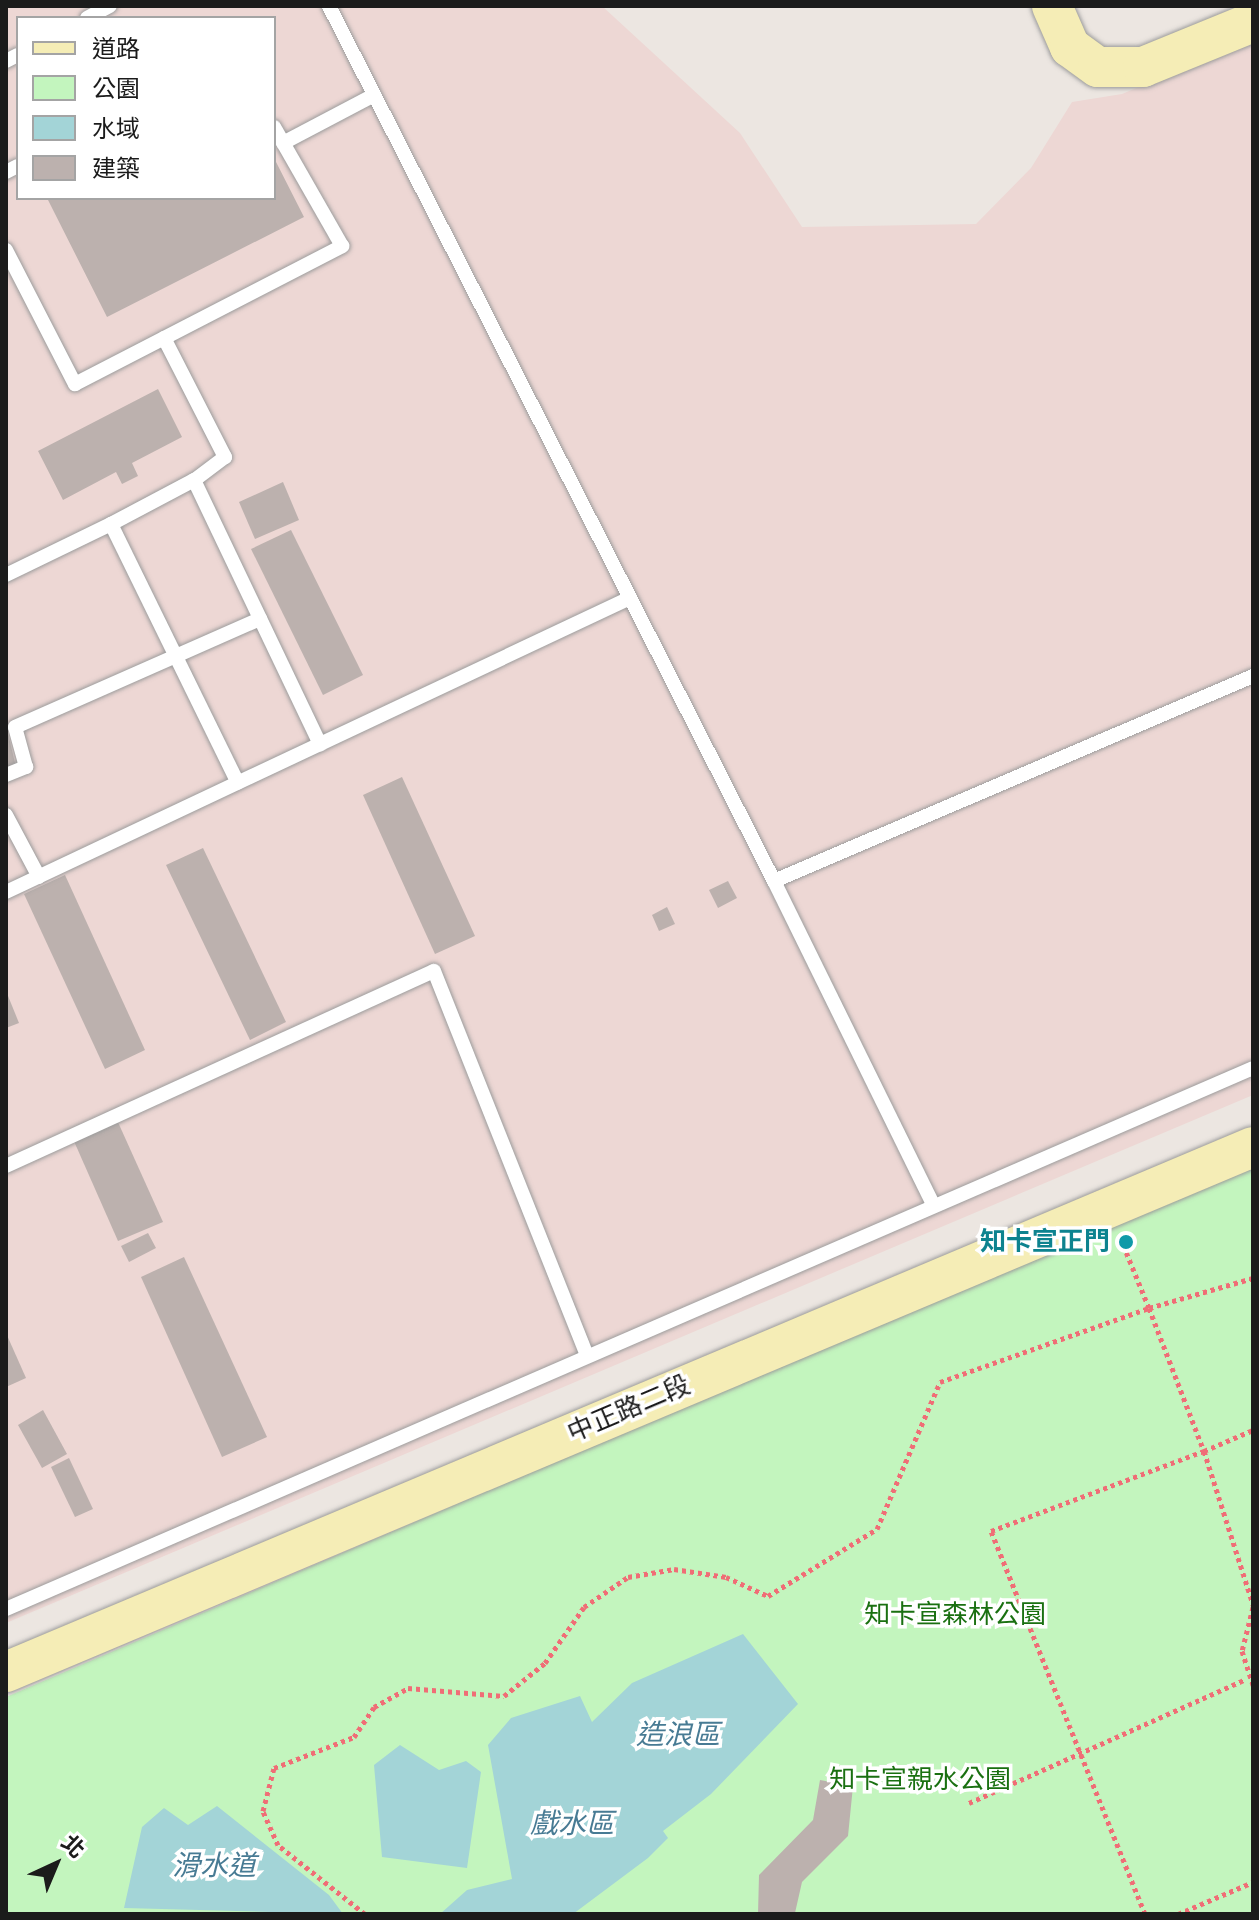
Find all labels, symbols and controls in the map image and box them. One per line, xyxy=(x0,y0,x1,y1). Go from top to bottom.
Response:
legend xyxy=(16,16,276,200)
text: 道路 xyxy=(92,32,140,67)
text: 公園 xyxy=(92,72,140,107)
text: 水域 xyxy=(92,112,140,147)
text: 建築 xyxy=(92,152,140,187)
place label: 知卡宣正門 xyxy=(980,1226,1110,1258)
marker: 知卡宣正門 xyxy=(1117,1233,1135,1251)
street label: 中正路二段 xyxy=(563,1369,695,1449)
park label: 知卡宣森林公園 xyxy=(864,1599,1046,1631)
water label: 造浪區 xyxy=(636,1718,720,1752)
park label: 知卡宣親水公園 xyxy=(829,1764,1011,1796)
water label: 戲水區 xyxy=(530,1807,614,1841)
north arrow xyxy=(16,1824,96,1904)
text: 北 xyxy=(54,1828,92,1866)
water label: 滑水道 xyxy=(172,1849,256,1883)

